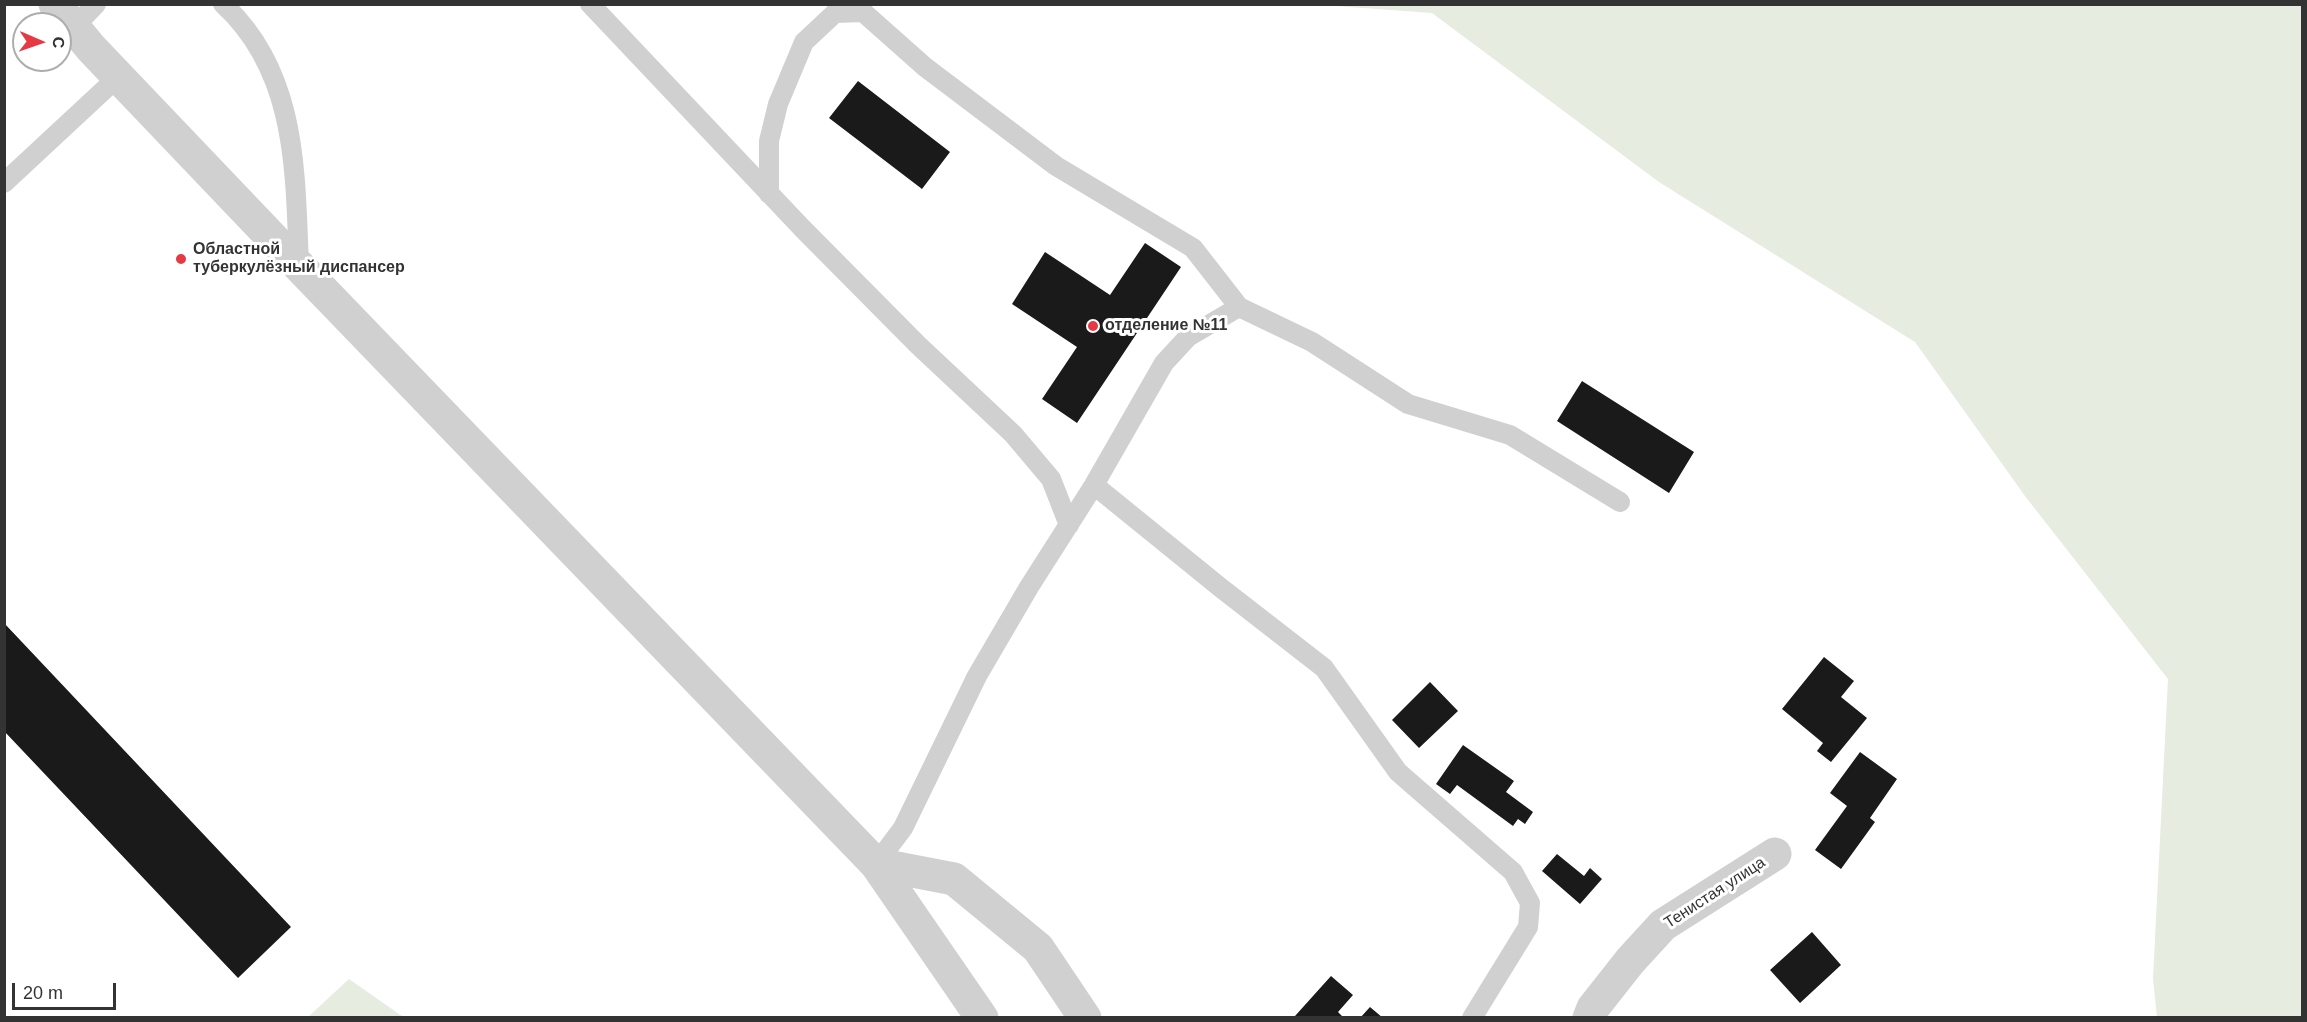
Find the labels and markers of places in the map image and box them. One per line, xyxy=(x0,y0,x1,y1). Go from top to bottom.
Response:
place label: Областной туберкулёзный диспансер xyxy=(193,240,405,278)
marker: Областной туберкулёзный диспансер xyxy=(174,252,188,266)
place label: отделение №11 xyxy=(1105,316,1228,336)
marker: отделение №11 xyxy=(1086,319,1100,333)

